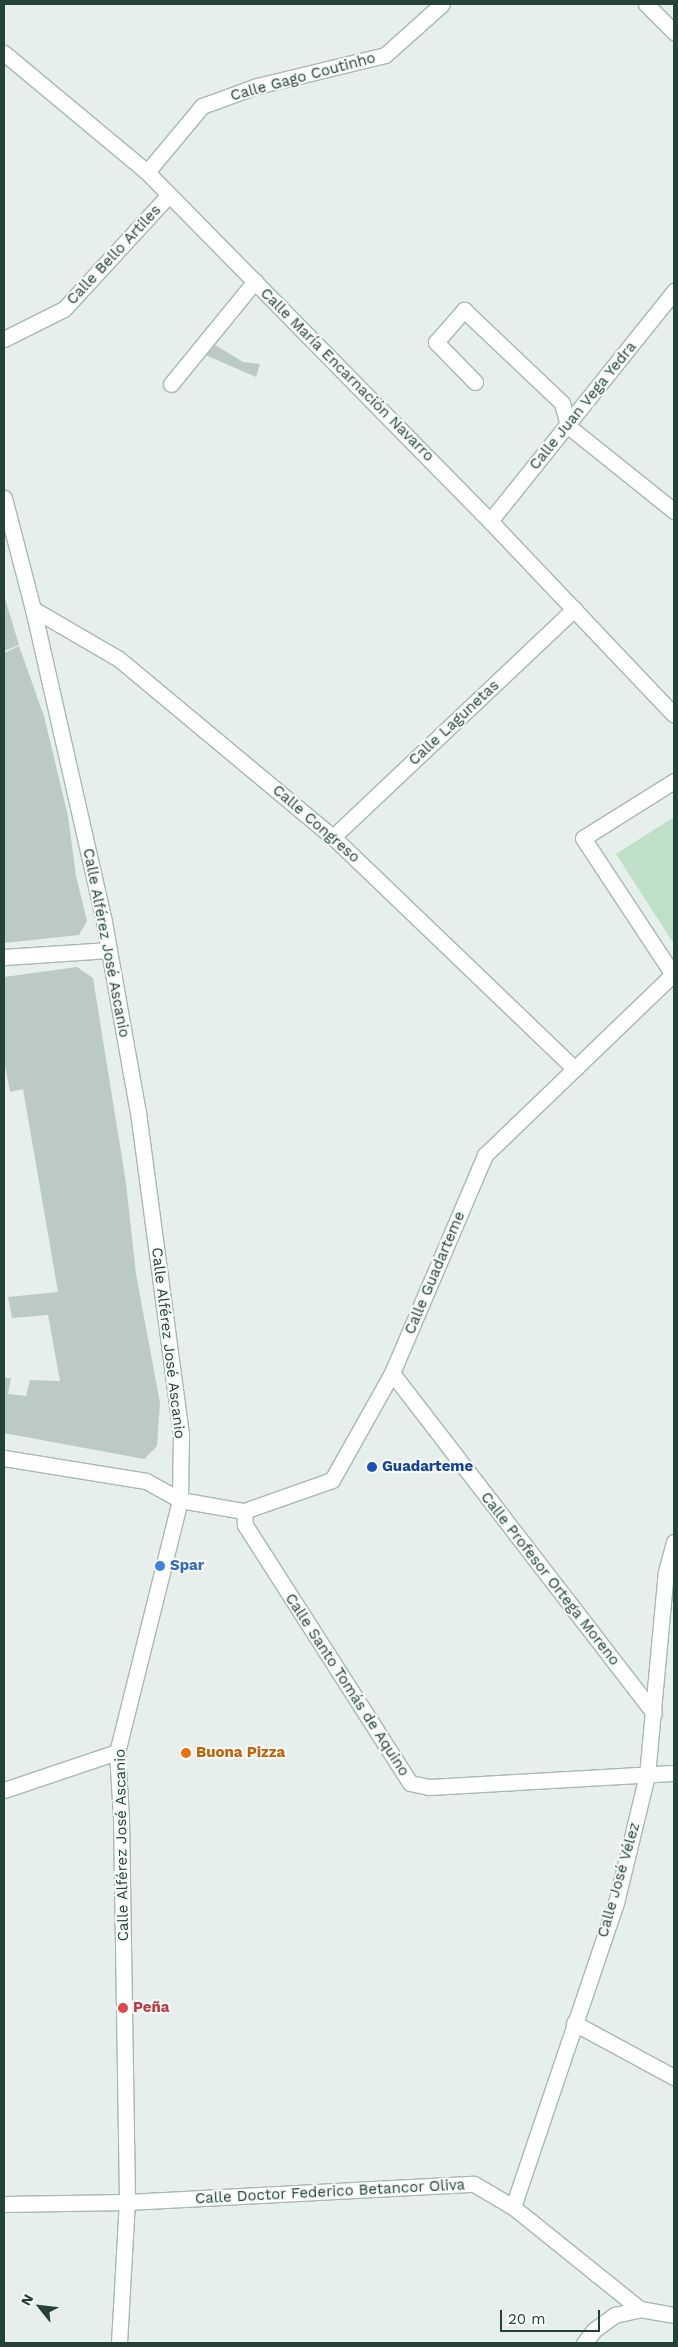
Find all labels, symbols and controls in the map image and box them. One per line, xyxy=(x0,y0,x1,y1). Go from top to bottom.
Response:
street label: Calle Gago Coutinho xyxy=(228,49,378,105)
street label: Calle Bello Artiles xyxy=(63,201,165,309)
street label: Calle María Encarnación Navarro xyxy=(256,284,438,466)
street label: Calle Juan Vega Yedra xyxy=(525,338,641,474)
street label: Calle Lagunetas xyxy=(405,677,503,769)
street label: Calle Congreso xyxy=(269,781,363,867)
street label: Calle Alférez José Ascanio xyxy=(79,846,133,1040)
street label: Calle Guadarteme xyxy=(401,1209,469,1337)
street label: Calle Alférez José Ascanio xyxy=(147,1246,189,1440)
place label: Guadarteme xyxy=(382,1458,473,1476)
marker: Guadarteme xyxy=(366,1461,378,1473)
street label: Calle Profesor Ortega Moreno xyxy=(476,1488,624,1670)
place label: Spar xyxy=(170,1557,204,1575)
marker: Spar xyxy=(154,1560,166,1572)
street label: Calle Santo Tomás de Aquino xyxy=(281,1590,413,1780)
place label: Buona Pizza xyxy=(196,1744,285,1762)
marker: Buona Pizza xyxy=(180,1747,192,1759)
street label: Calle Alférez José Ascanio xyxy=(111,1748,133,1942)
street label: Calle José Vélez xyxy=(594,1820,644,1940)
place label: Peña xyxy=(133,1999,169,2017)
marker: Peña xyxy=(117,2002,129,2014)
street label: Calle Doctor Federico Betancor Oliva xyxy=(194,2176,466,2208)
north arrow xyxy=(15,2282,65,2332)
text: N xyxy=(17,2291,36,2308)
scale bar xyxy=(503,2300,603,2332)
text: 20 m xyxy=(508,2310,546,2328)

